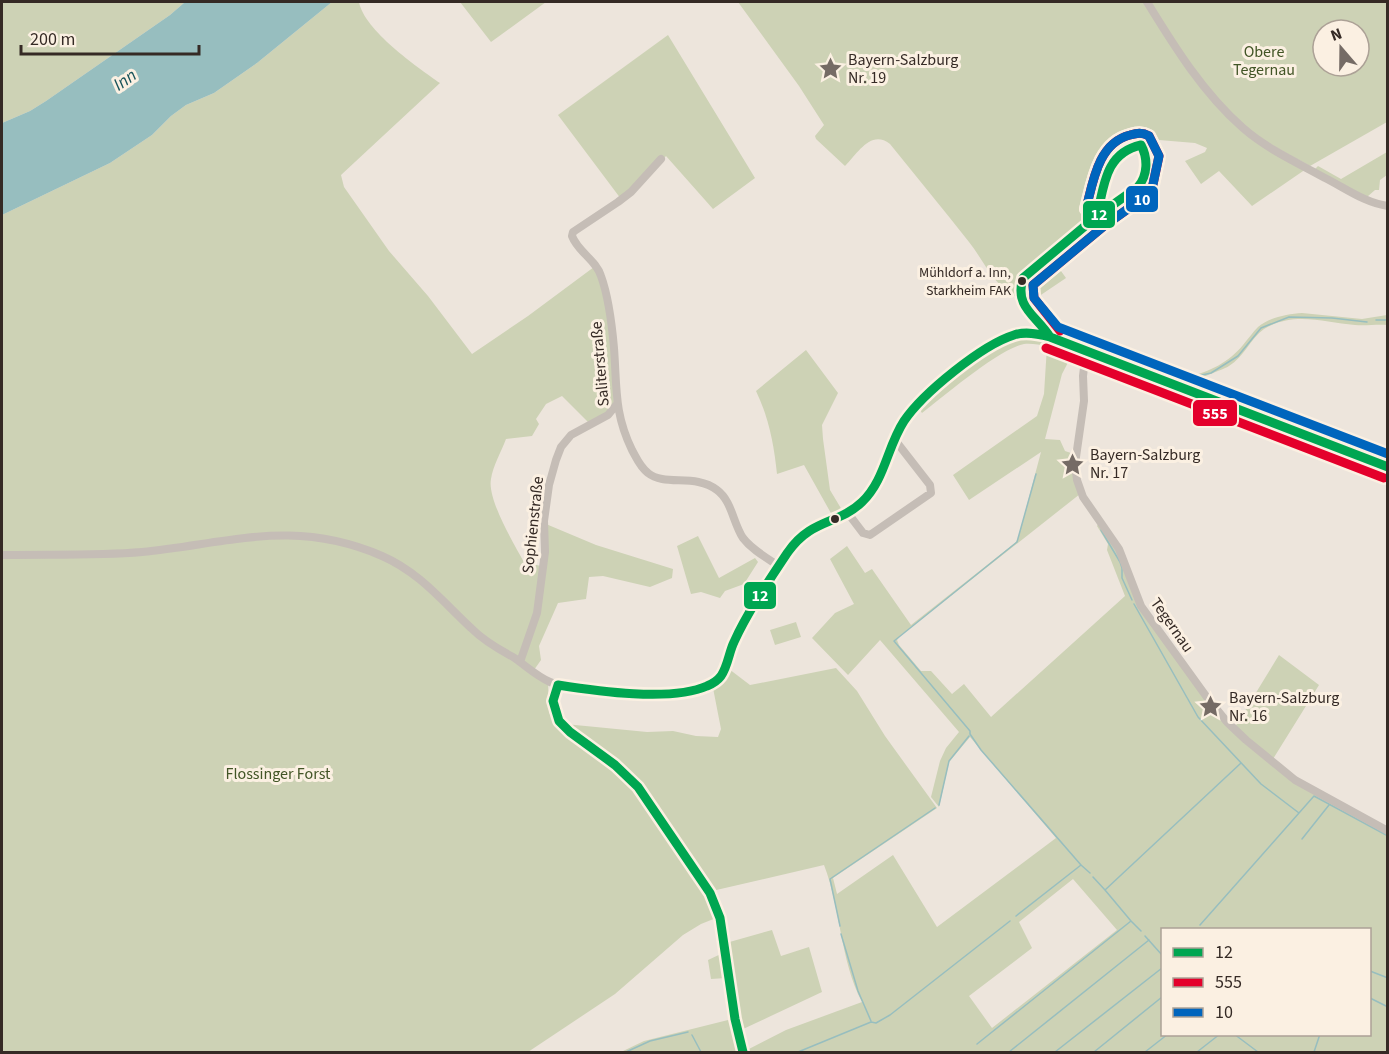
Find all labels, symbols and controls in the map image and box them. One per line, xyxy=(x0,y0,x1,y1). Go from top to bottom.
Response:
scale bar xyxy=(21,18,200,56)
north arrow xyxy=(1311,18,1371,78)
text: N xyxy=(1327,23,1345,47)
text: 200 m xyxy=(30,27,75,52)
park label: Obere Tegernau xyxy=(1233,41,1295,81)
place label: Bayern-Salzburg Nr. 19 xyxy=(848,49,958,89)
place icon: Bayern-Salzburg Nr. 19 xyxy=(817,56,843,82)
water label: Inn xyxy=(108,63,142,97)
line badge: 10 xyxy=(1125,185,1159,213)
text: 10 xyxy=(1134,189,1150,211)
line badge: 12 xyxy=(1082,200,1116,229)
text: 12 xyxy=(1091,204,1107,226)
place label: Mühldorf a. Inn, Starkheim FAK xyxy=(919,263,1012,301)
marker: Mühldorf a. Inn, Starkheim FAK xyxy=(1016,275,1028,287)
street label: Saliterstraße xyxy=(585,320,615,408)
line badge: 555 xyxy=(1192,399,1238,427)
text: 555 xyxy=(1202,403,1228,425)
place label: Bayern-Salzburg Nr. 17 xyxy=(1090,444,1200,484)
place icon: Bayern-Salzburg Nr. 17 xyxy=(1059,451,1085,477)
street label: Sophienstraße xyxy=(517,475,549,575)
unlabelled marker xyxy=(829,513,841,525)
line badge: 12 xyxy=(743,581,777,610)
text: 12 xyxy=(752,585,768,607)
street label: Tegernau xyxy=(1145,593,1199,657)
place label: Bayern-Salzburg Nr. 16 xyxy=(1229,687,1339,727)
place icon: Bayern-Salzburg Nr. 16 xyxy=(1198,694,1224,720)
park label: Flossinger Forst xyxy=(226,763,331,785)
legend xyxy=(1161,928,1371,1036)
text: 12 xyxy=(1215,940,1233,965)
text: 555 xyxy=(1215,970,1242,995)
text: 10 xyxy=(1215,1000,1233,1025)

